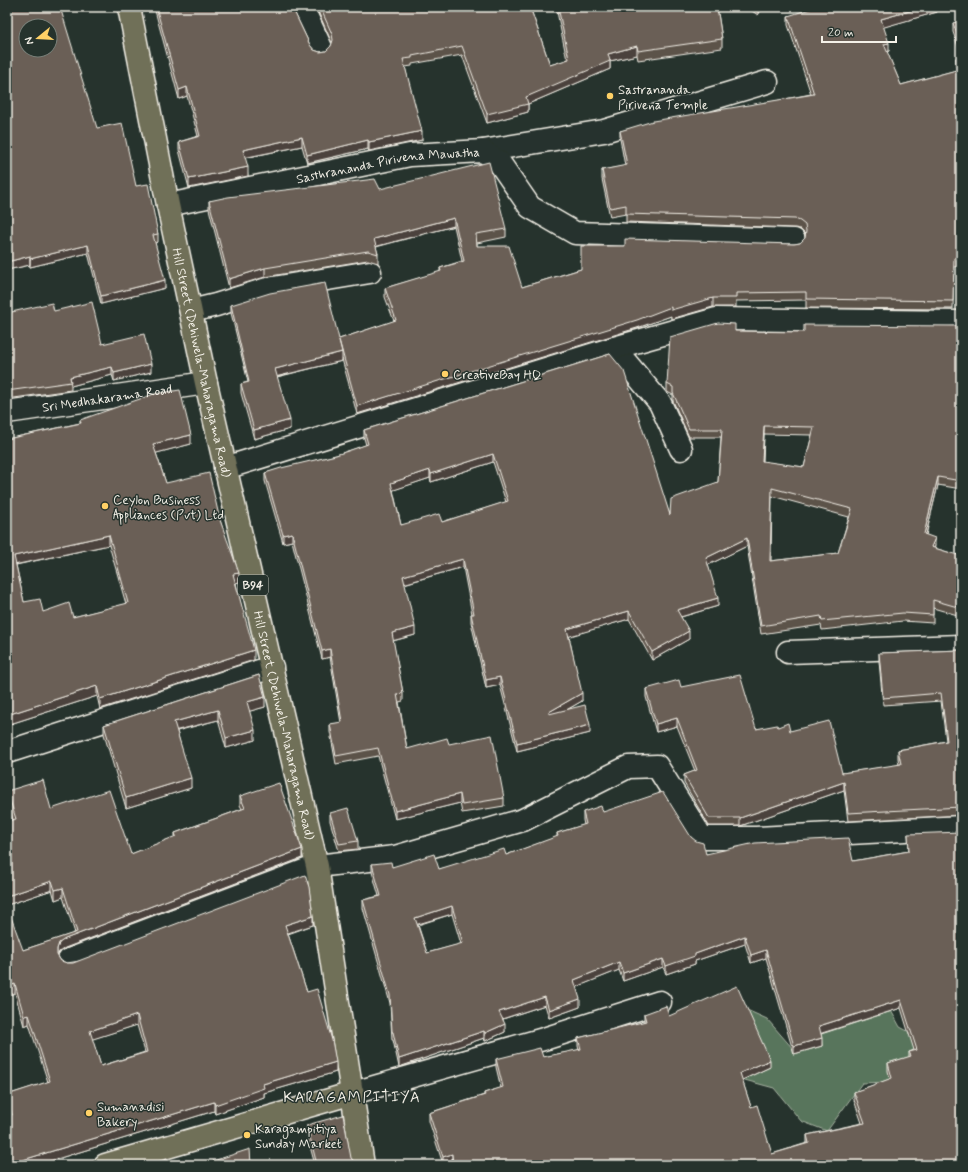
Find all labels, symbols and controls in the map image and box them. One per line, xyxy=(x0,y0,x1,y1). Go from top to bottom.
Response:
north arrow xyxy=(18,18,58,58)
scale bar xyxy=(822,18,896,44)
text: 20 m xyxy=(828,25,854,41)
text: N xyxy=(22,35,37,46)
place label: Sastrananda Pirivena Temple xyxy=(618,82,708,114)
marker: Sastrananda Pirivena Temple xyxy=(605,91,615,101)
street label: Sasthrananda Pirivena Mawatha xyxy=(295,144,481,188)
street label: Hill Street (Dehiwela-Maharagama Road) xyxy=(167,247,235,480)
place label: CreativeBay HQ xyxy=(453,367,542,384)
marker: CreativeBay HQ xyxy=(440,369,450,379)
street label: Sri Medhakarama Road xyxy=(41,381,173,417)
place label: Ceylon Business Appliances (Pvt) Ltd xyxy=(113,492,224,525)
marker: Ceylon Business Appliances (Pvt) Ltd xyxy=(100,501,110,511)
road number: B94 xyxy=(238,575,268,595)
street label: Hill Street (Dehiwela-Maharagama Road) xyxy=(249,609,318,842)
district label: KARAGAMPITIYA xyxy=(283,1088,421,1108)
place label: Sumanadisi Bakery xyxy=(97,1099,164,1131)
marker: Sumanadisi Bakery xyxy=(84,1108,94,1118)
place label: Karagampitiya Sunday Market xyxy=(255,1121,342,1153)
marker: Karagampitiya Sunday Market xyxy=(242,1130,252,1140)

